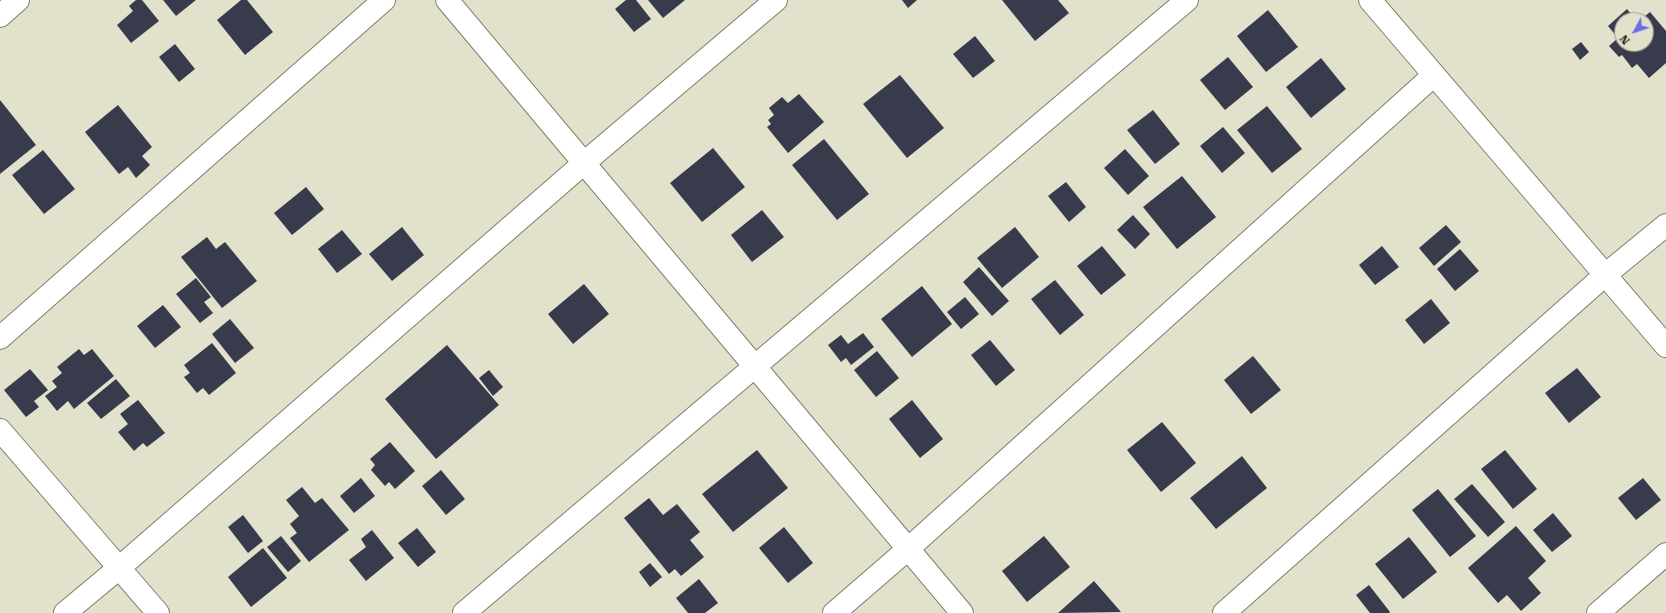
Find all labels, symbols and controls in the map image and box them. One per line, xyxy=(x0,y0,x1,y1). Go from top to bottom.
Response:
north arrow xyxy=(1614,12,1654,52)
text: N xyxy=(1617,32,1633,47)

